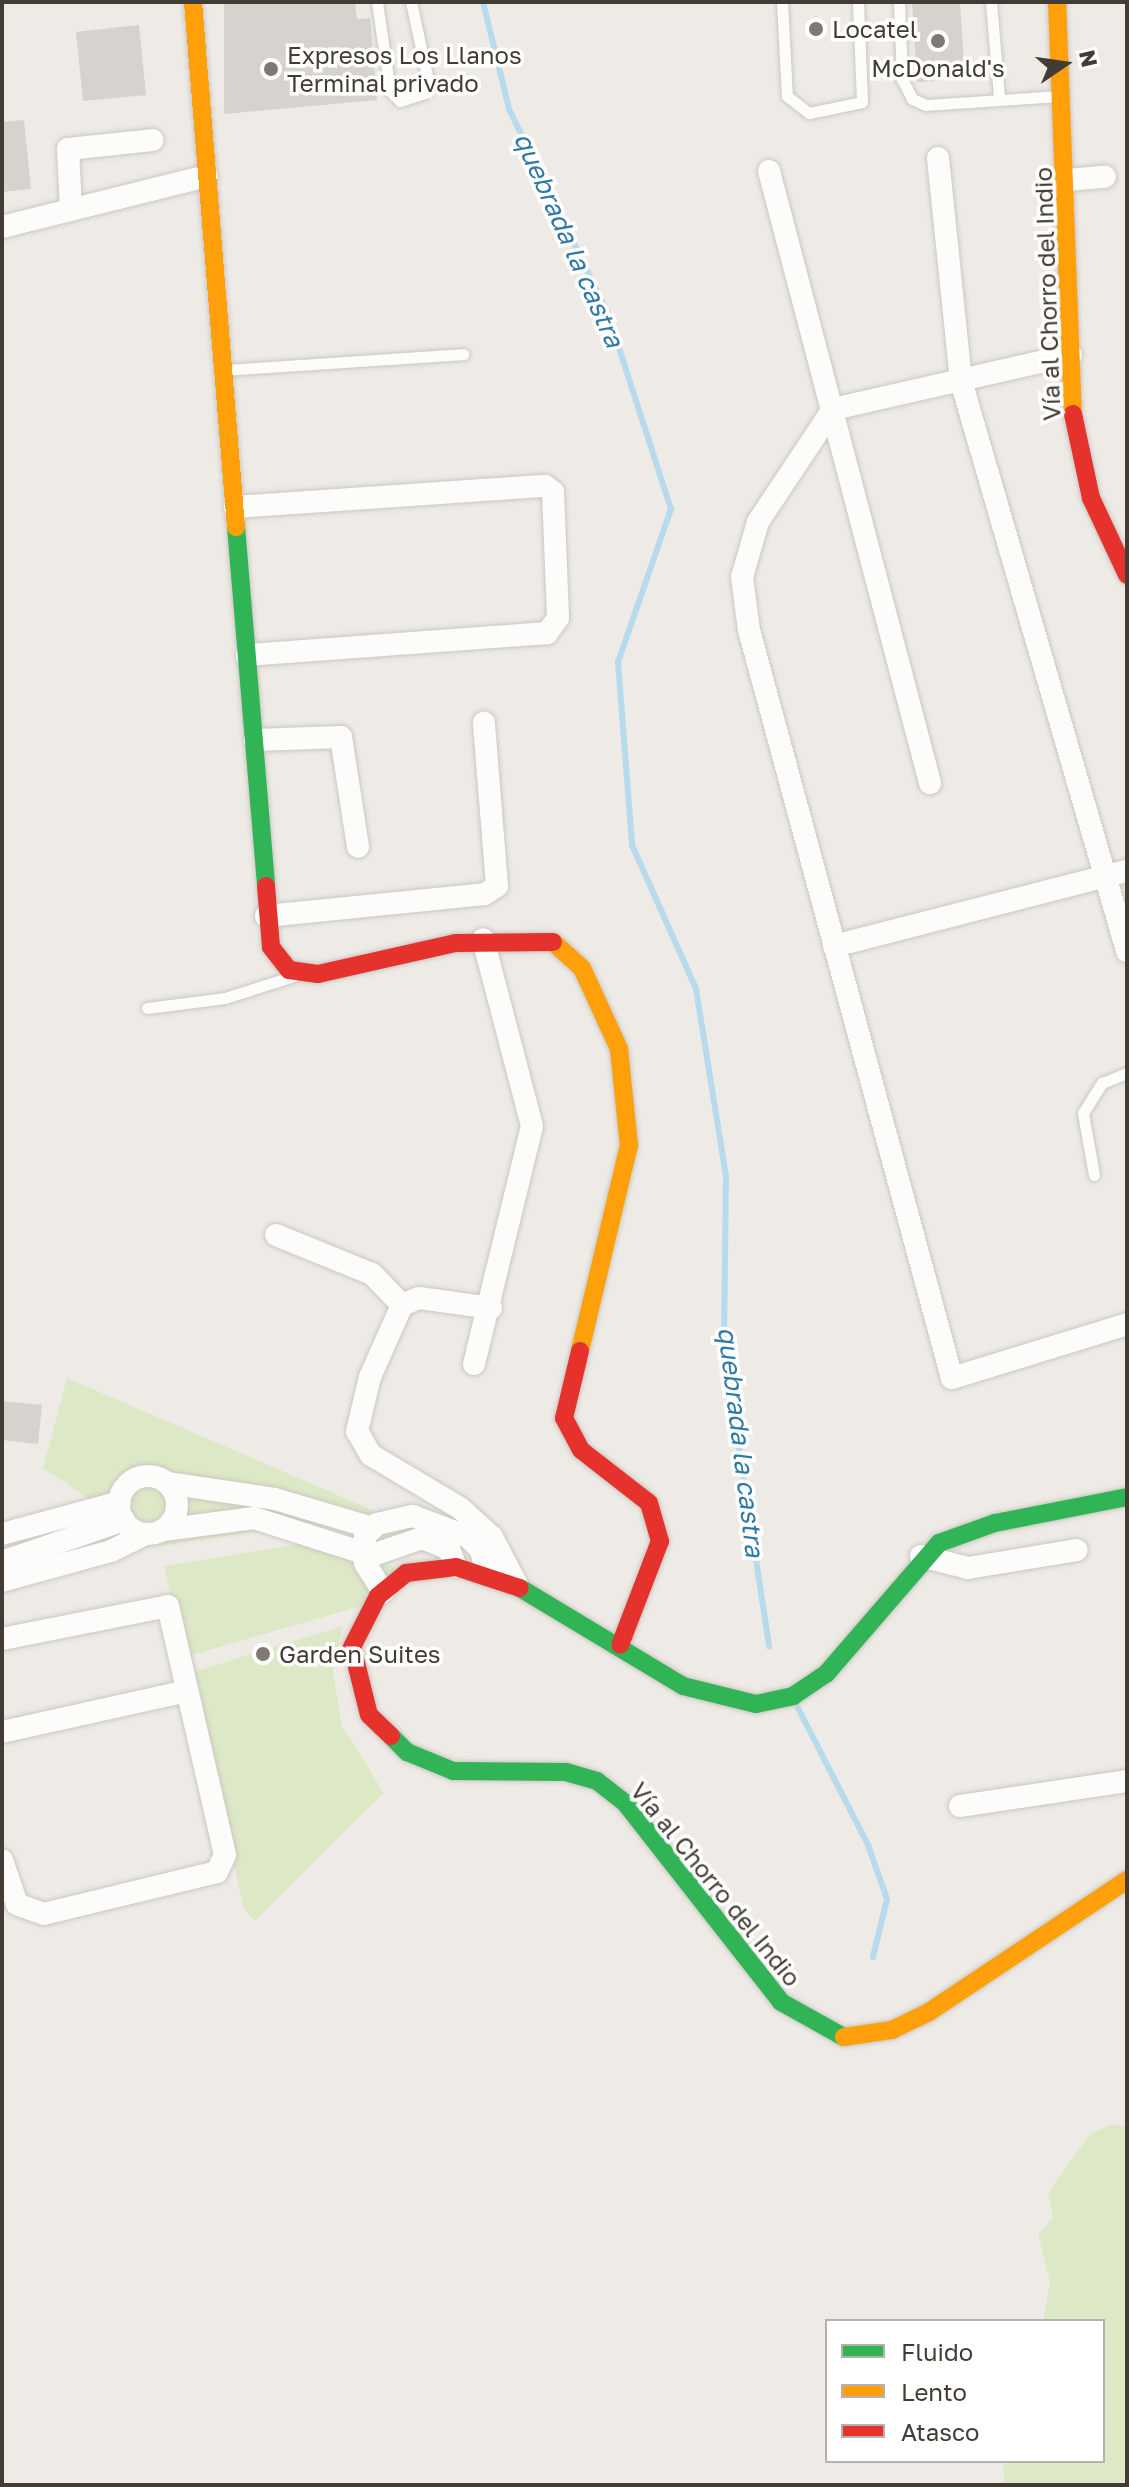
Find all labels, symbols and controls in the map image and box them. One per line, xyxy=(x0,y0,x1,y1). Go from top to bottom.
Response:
place label: Locatel xyxy=(832,15,917,43)
marker: Locatel xyxy=(807,20,825,38)
north arrow xyxy=(1025,24,1105,104)
marker: McDonald's xyxy=(929,32,947,50)
place label: Expresos Los Llanos Terminal privado xyxy=(287,41,522,97)
text: N xyxy=(1074,47,1104,70)
place label: McDonald's xyxy=(871,54,1005,82)
marker: Expresos Los Llanos Terminal privado xyxy=(262,60,280,78)
water label: quebrada la castra xyxy=(508,128,630,352)
street label: Vía al Chorro del Indio xyxy=(1028,167,1066,421)
water label: quebrada la castra xyxy=(711,1325,771,1559)
place label: Garden Suites xyxy=(279,1640,441,1668)
marker: Garden Suites xyxy=(254,1645,272,1663)
street label: Vía al Chorro del Indio xyxy=(625,1776,807,1992)
legend xyxy=(825,2319,1105,2463)
text: Fluido xyxy=(901,2337,973,2366)
text: Lento xyxy=(901,2377,967,2406)
text: Atasco xyxy=(901,2417,979,2446)

